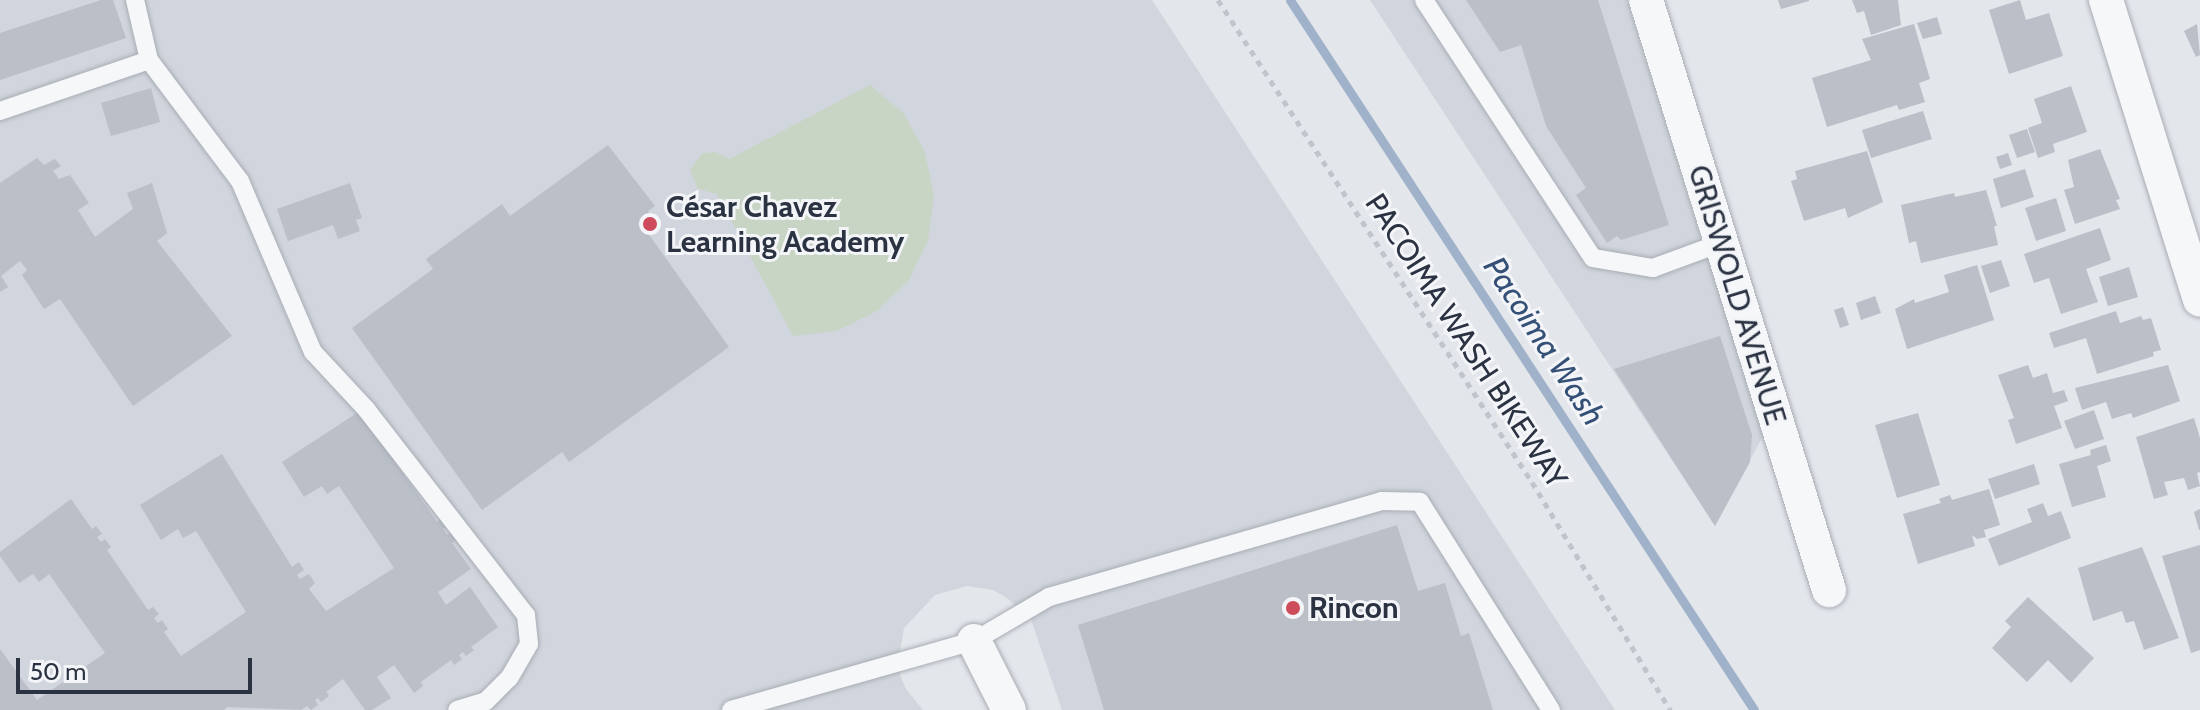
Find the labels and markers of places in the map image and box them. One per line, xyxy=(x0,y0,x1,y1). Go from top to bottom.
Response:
place label: César Chavez Learning Academy xyxy=(666,189,904,260)
marker: César Chavez Learning Academy xyxy=(641,215,659,233)
place label: Rincon xyxy=(1309,590,1399,626)
marker: Rincon xyxy=(1284,599,1302,617)

